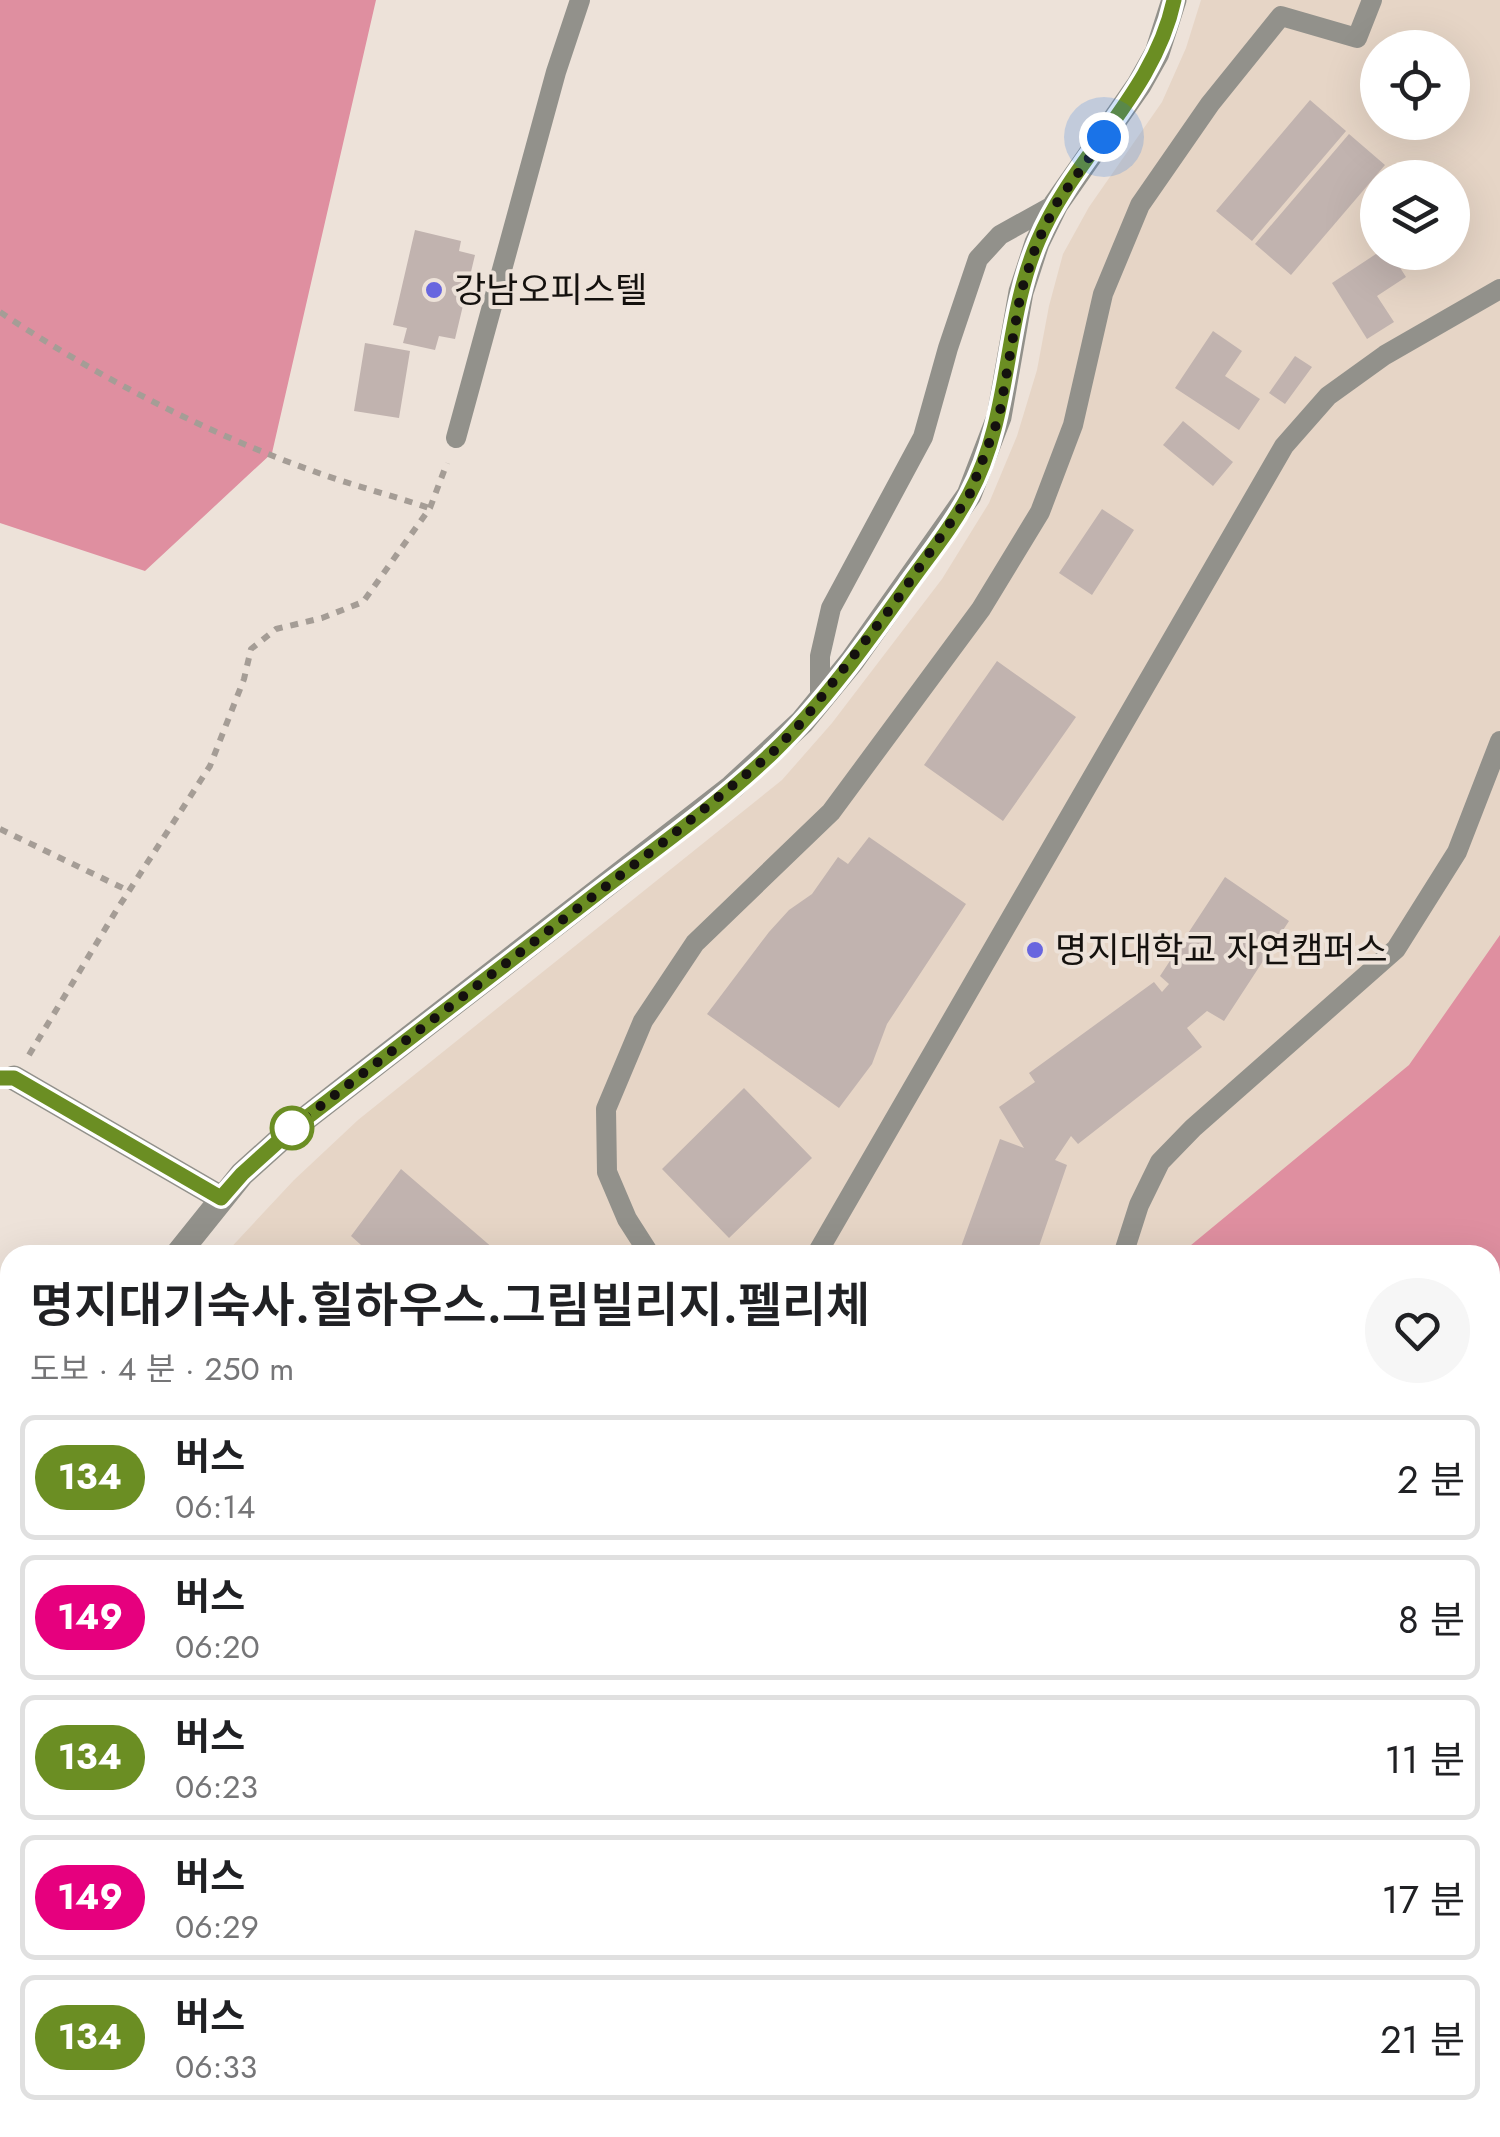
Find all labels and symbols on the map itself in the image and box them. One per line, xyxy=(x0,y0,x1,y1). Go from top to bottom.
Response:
your location xyxy=(1079,112,1129,162)
place label: 강남오피스텔 xyxy=(454,265,647,315)
marker: 강남오피스텔 xyxy=(423,279,445,301)
place label: 명지대학교 자연캠퍼스 xyxy=(1055,925,1388,975)
marker: 명지대학교 자연캠퍼스 xyxy=(1024,939,1046,961)
unlabelled marker xyxy=(271,1107,313,1149)

